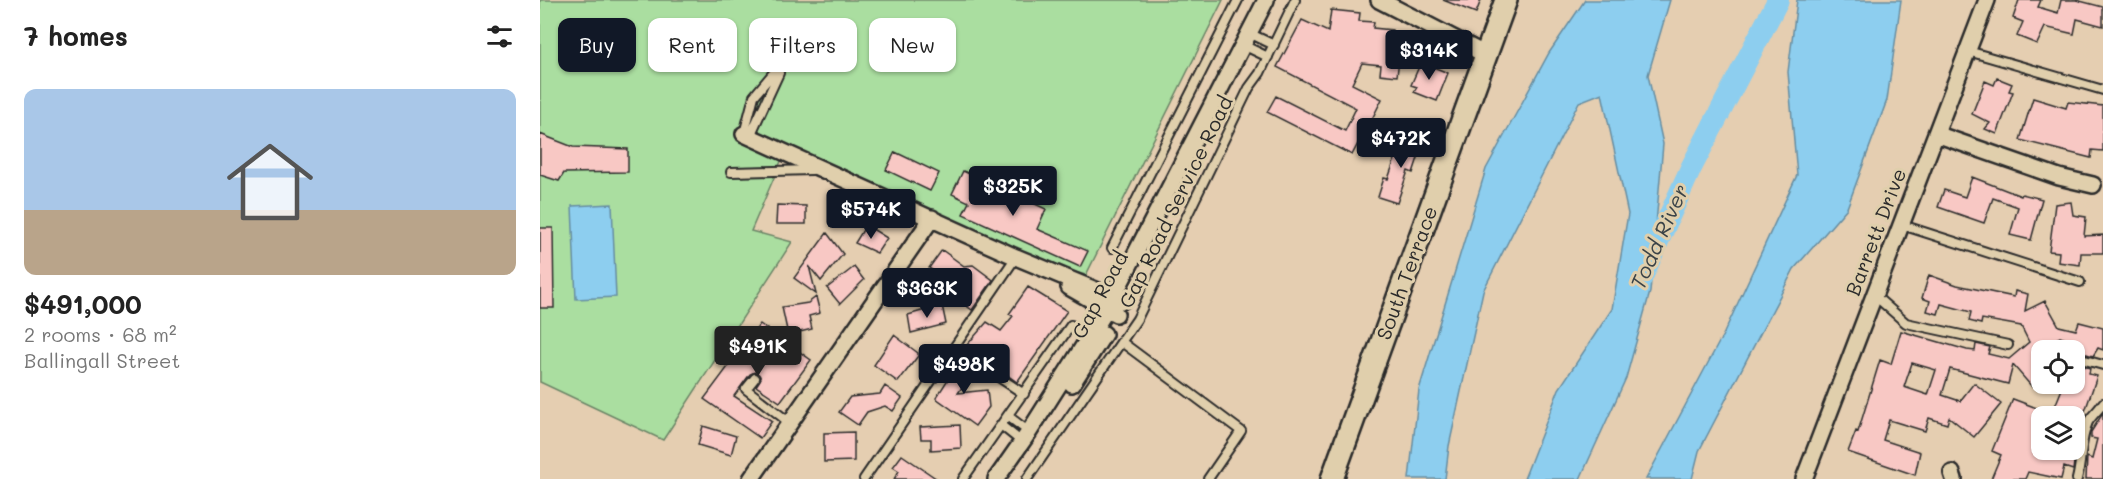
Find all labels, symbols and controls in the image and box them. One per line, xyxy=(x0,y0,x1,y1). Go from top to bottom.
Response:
chip: Buy xyxy=(558,18,636,72)
chip: Rent xyxy=(648,18,737,72)
chip: Filters xyxy=(749,18,857,72)
chip: New xyxy=(869,18,956,72)
text: 7 homes xyxy=(24,19,128,53)
icon: filters xyxy=(483,20,516,53)
pin: $314K xyxy=(1387,30,1471,81)
text: $314K xyxy=(1399,36,1459,62)
street label: Gap Road Service Road xyxy=(1112,91,1238,312)
pin: $472K xyxy=(1359,118,1443,169)
text: $472K xyxy=(1371,124,1431,150)
icon: home xyxy=(216,128,324,236)
street label: Barrett Drive xyxy=(1839,164,1911,299)
pin: $325K xyxy=(971,166,1055,217)
text: $325K xyxy=(983,172,1043,198)
water label: Todd River xyxy=(1624,180,1694,293)
pin: $574K xyxy=(829,189,913,240)
text: $574K xyxy=(840,195,902,221)
street label: South Terrace xyxy=(1370,202,1442,343)
street label: Gap Road xyxy=(1065,246,1133,343)
pin: $363K xyxy=(885,268,969,319)
text: $363K xyxy=(896,274,958,300)
text: $491,000 xyxy=(24,287,142,321)
text: 2 rooms · 68 m² xyxy=(24,321,177,347)
pin: $491K xyxy=(716,326,800,377)
text: $491K xyxy=(728,332,788,358)
map controls xyxy=(2031,340,2085,460)
button: locate xyxy=(2031,340,2085,394)
pin: $498K xyxy=(922,344,1006,395)
text: Ballingall Street xyxy=(24,347,180,373)
text: $498K xyxy=(933,350,995,376)
button: layers xyxy=(2031,406,2085,460)

